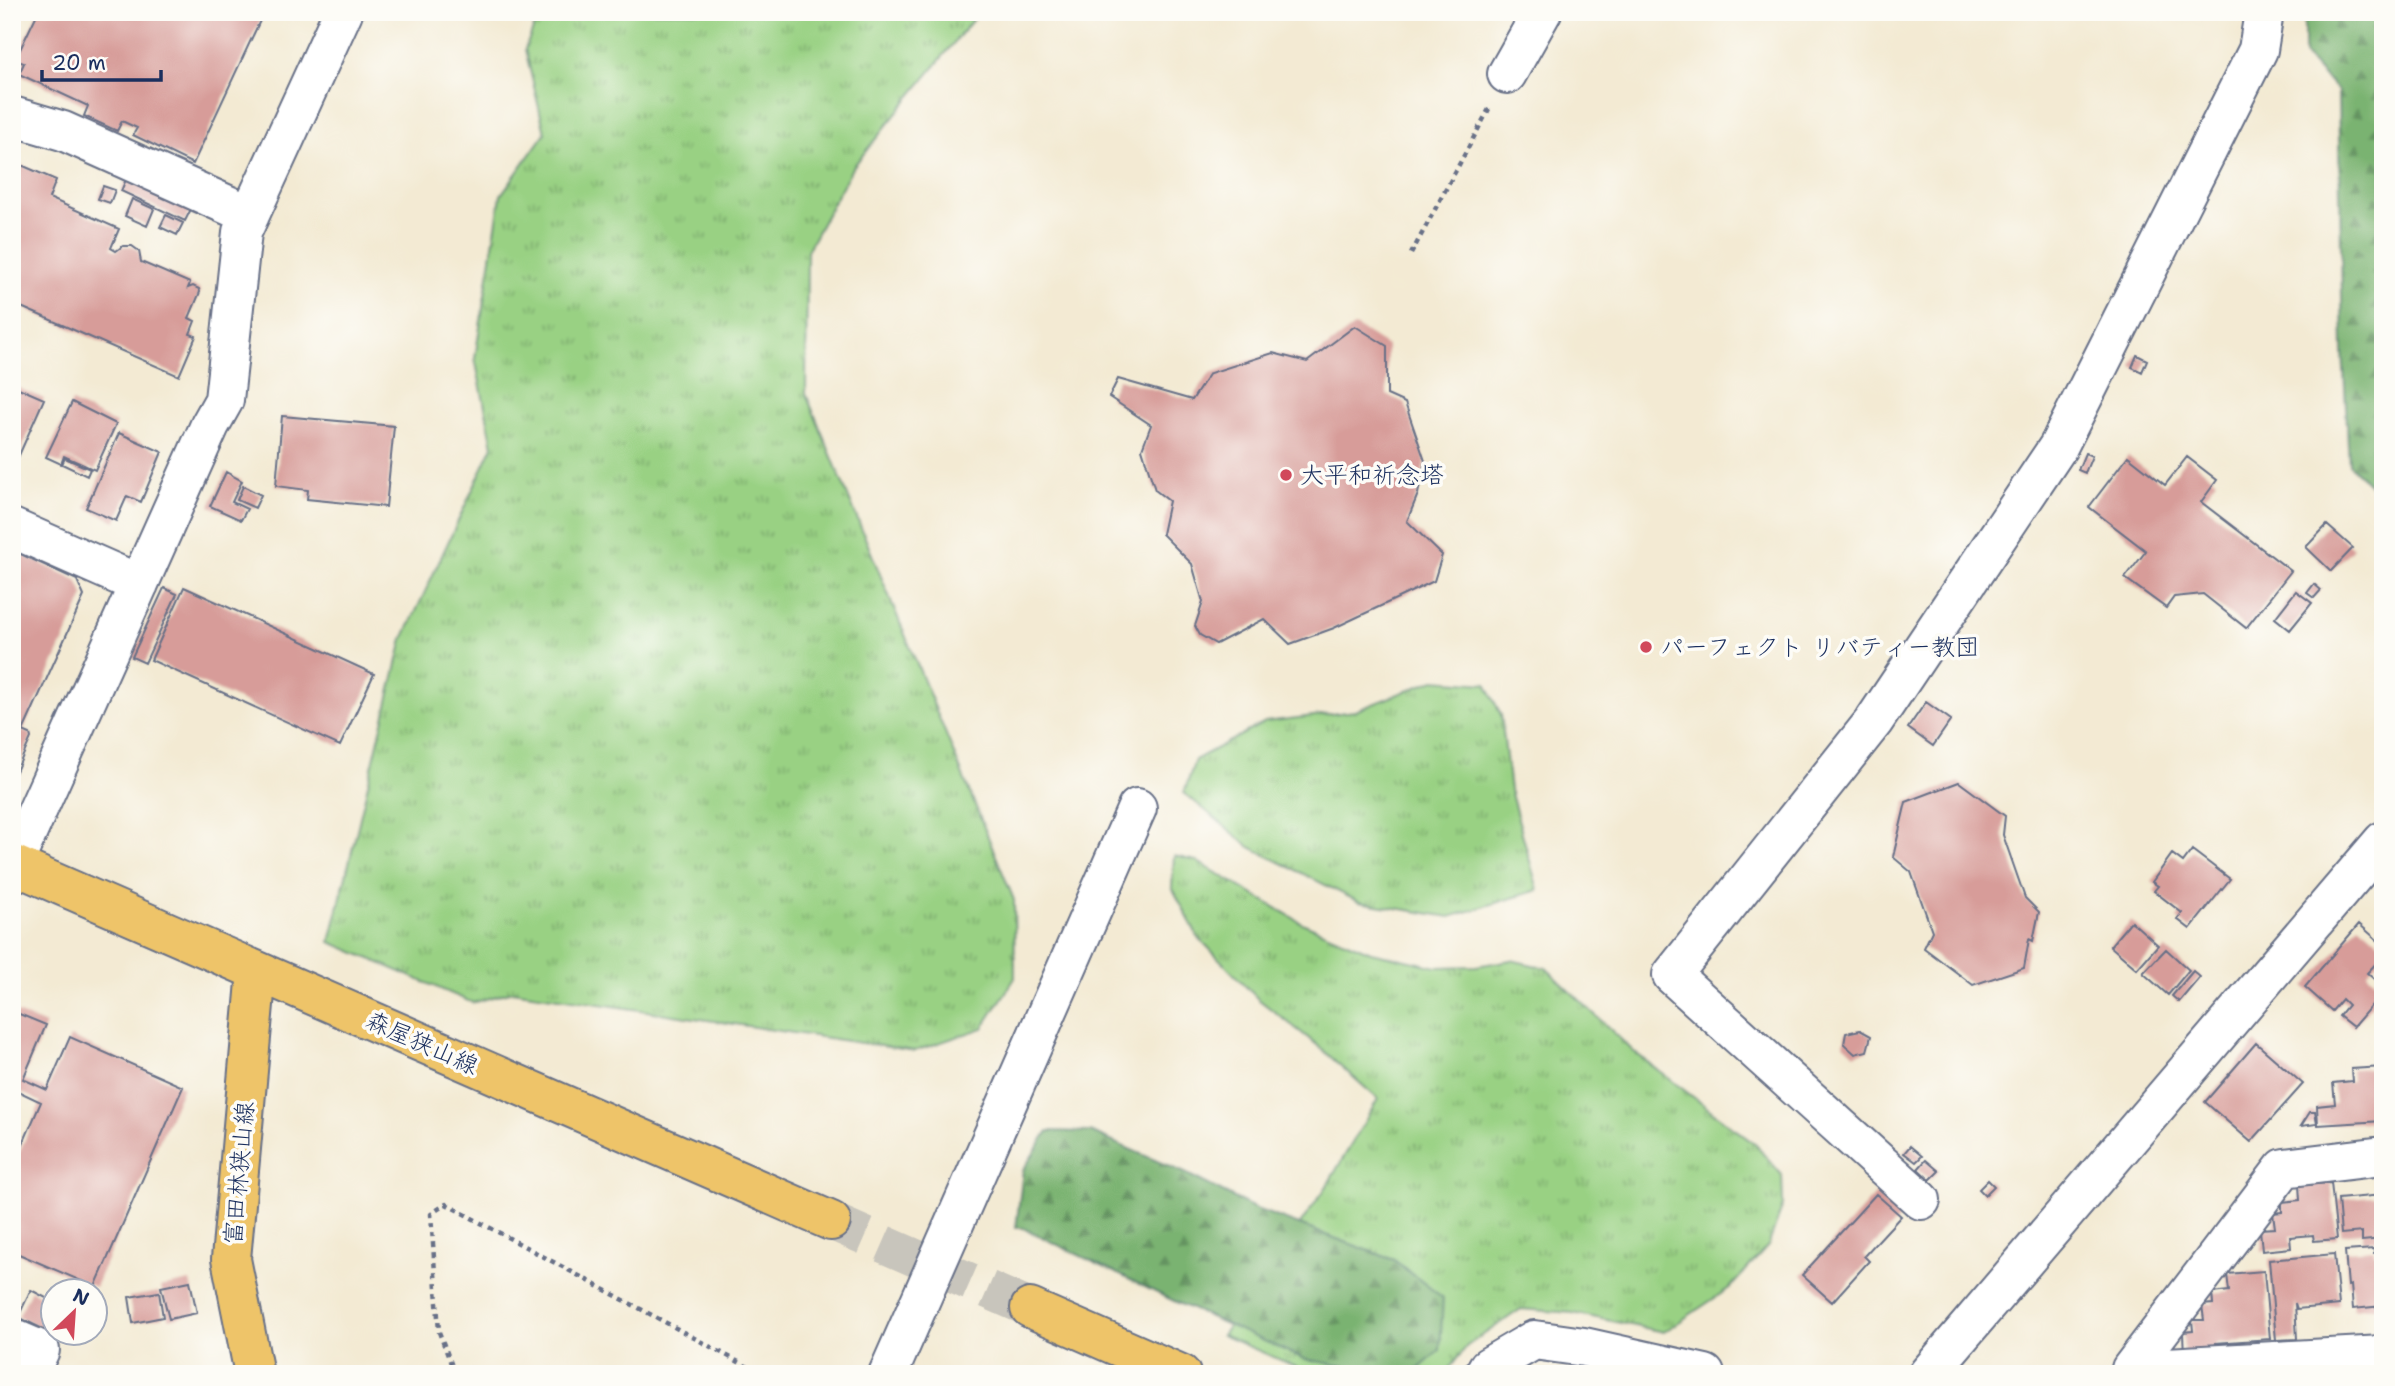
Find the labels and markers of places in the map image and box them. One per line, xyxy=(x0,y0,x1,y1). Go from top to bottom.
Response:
place label: 大平和祈念塔 xyxy=(1300,459,1444,491)
marker: 大平和祈念塔 xyxy=(1278,467,1294,483)
place label: パーフェクト リバティー教団 xyxy=(1660,631,1979,663)
marker: パーフェクト リバティー教団 xyxy=(1638,639,1654,655)

